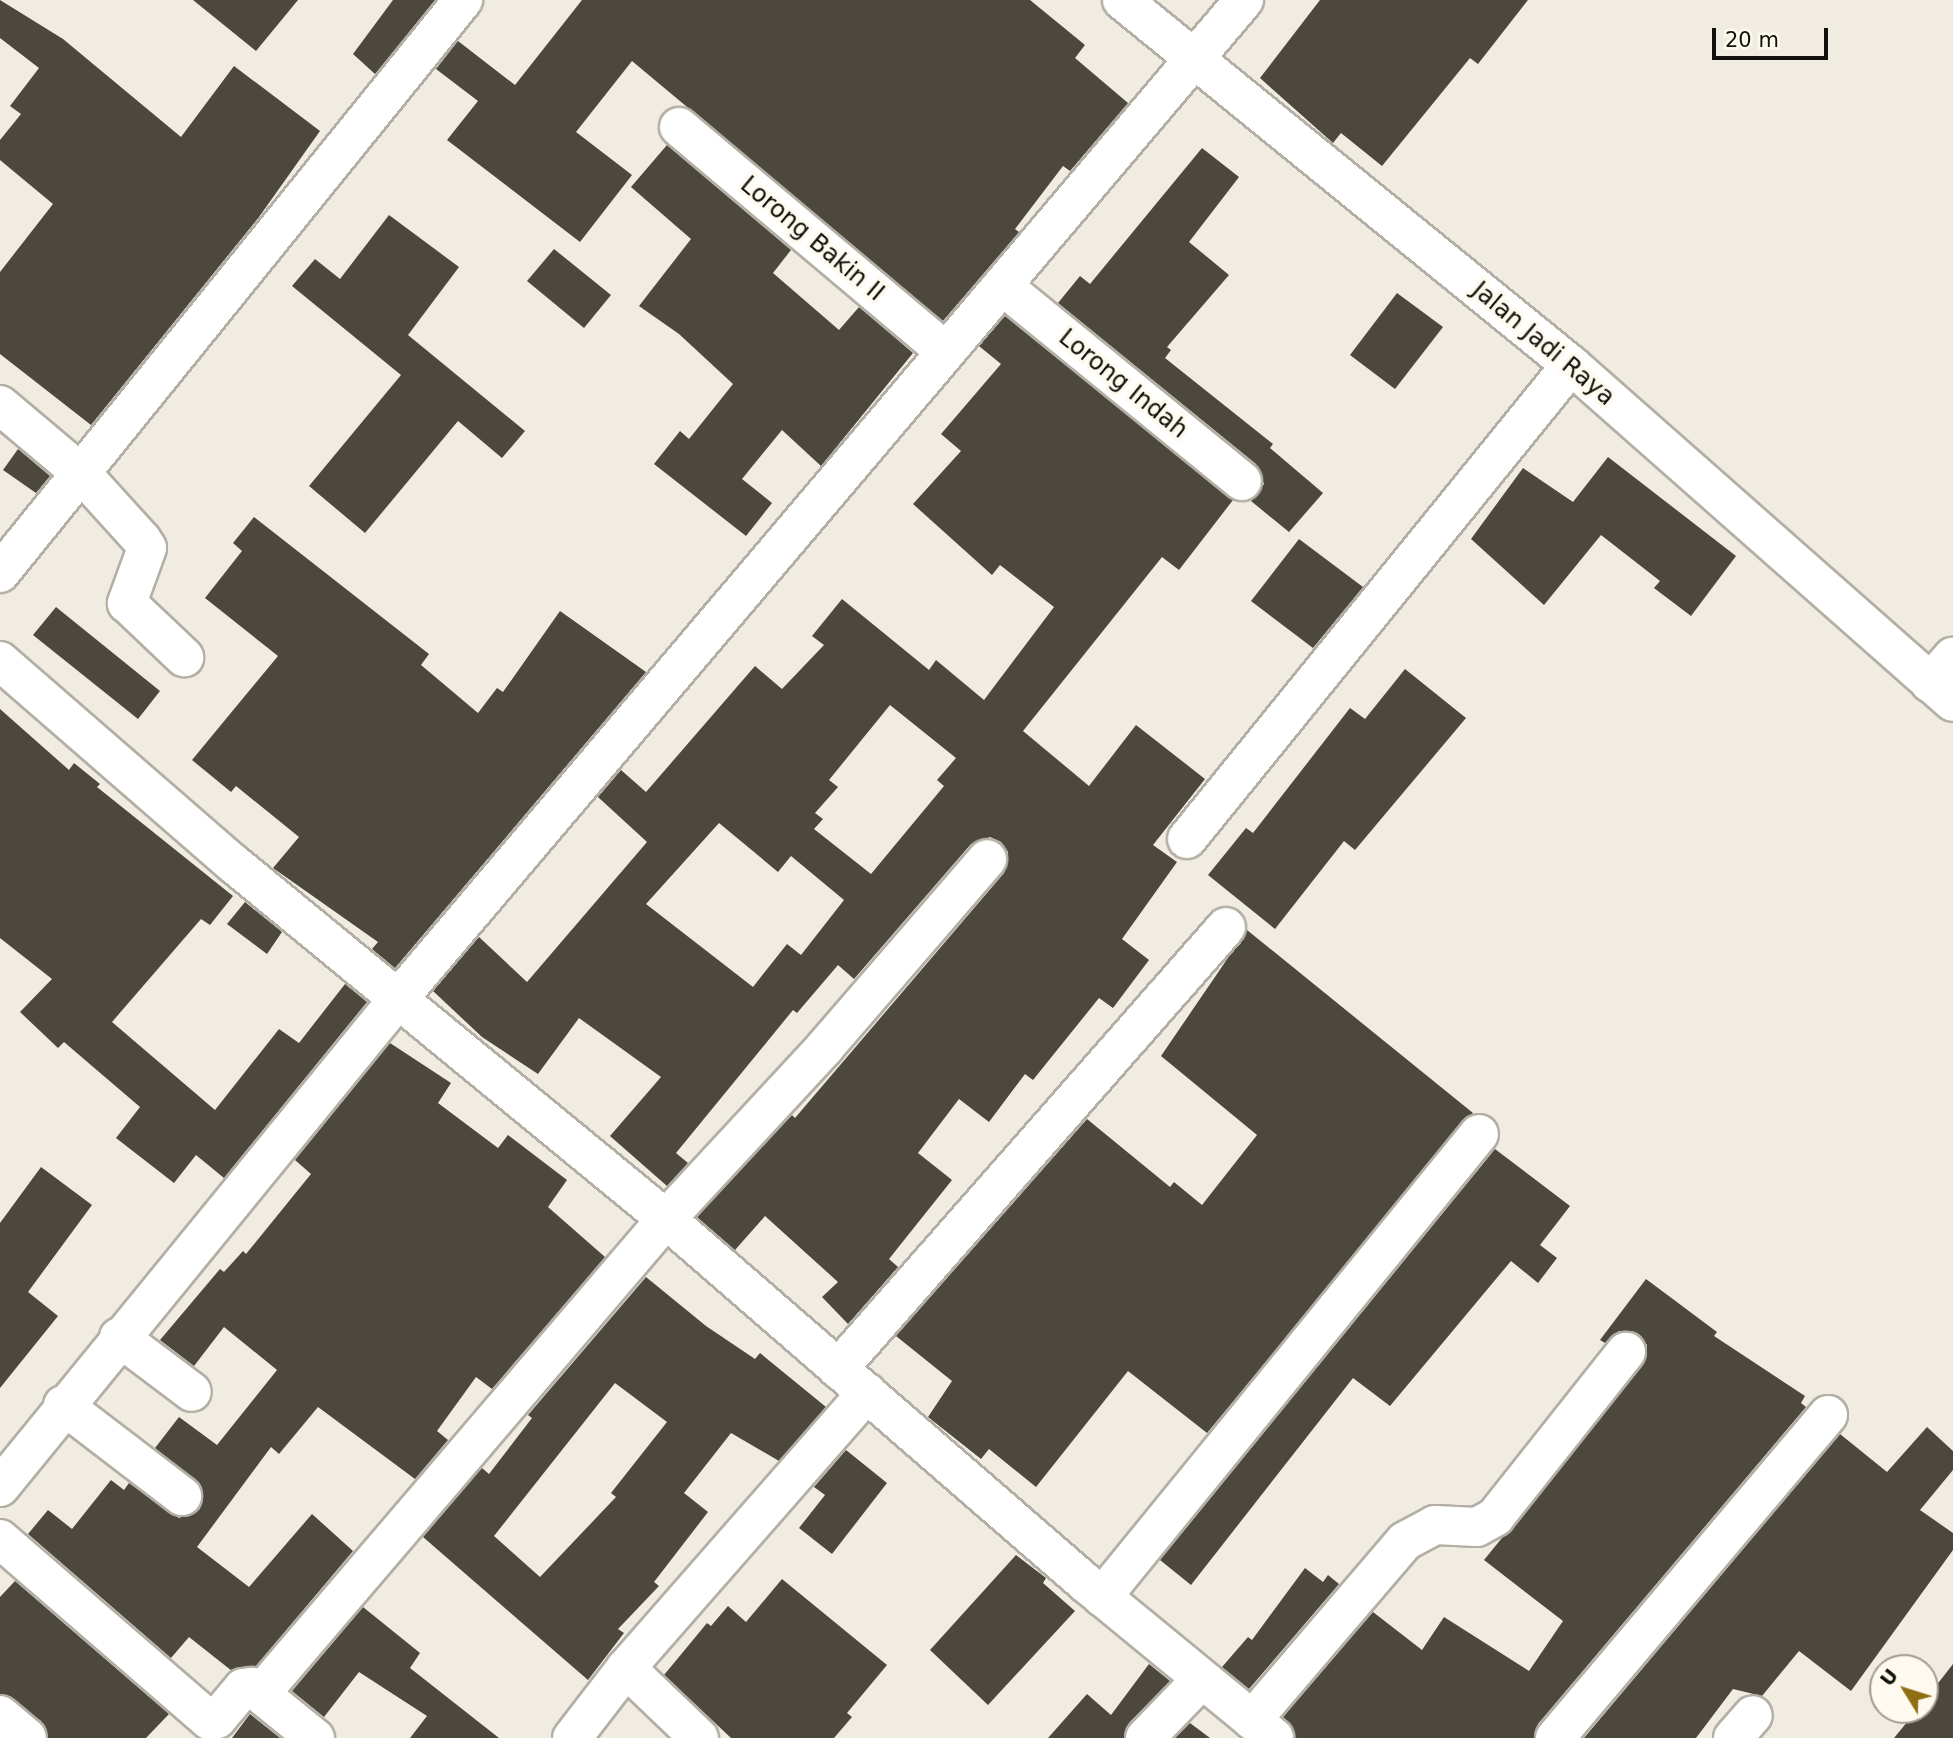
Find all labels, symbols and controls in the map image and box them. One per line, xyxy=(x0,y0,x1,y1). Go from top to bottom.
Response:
scale bar xyxy=(1715,14,1830,58)
text: 20 m xyxy=(1725,28,1779,52)
street label: Lorong Bakin II xyxy=(734,171,890,307)
street label: Jalan Jadi Raya xyxy=(1466,276,1620,412)
street label: Lorong Indah xyxy=(1053,323,1193,445)
north arrow xyxy=(1869,1654,1939,1724)
text: U xyxy=(1876,1664,1902,1690)

